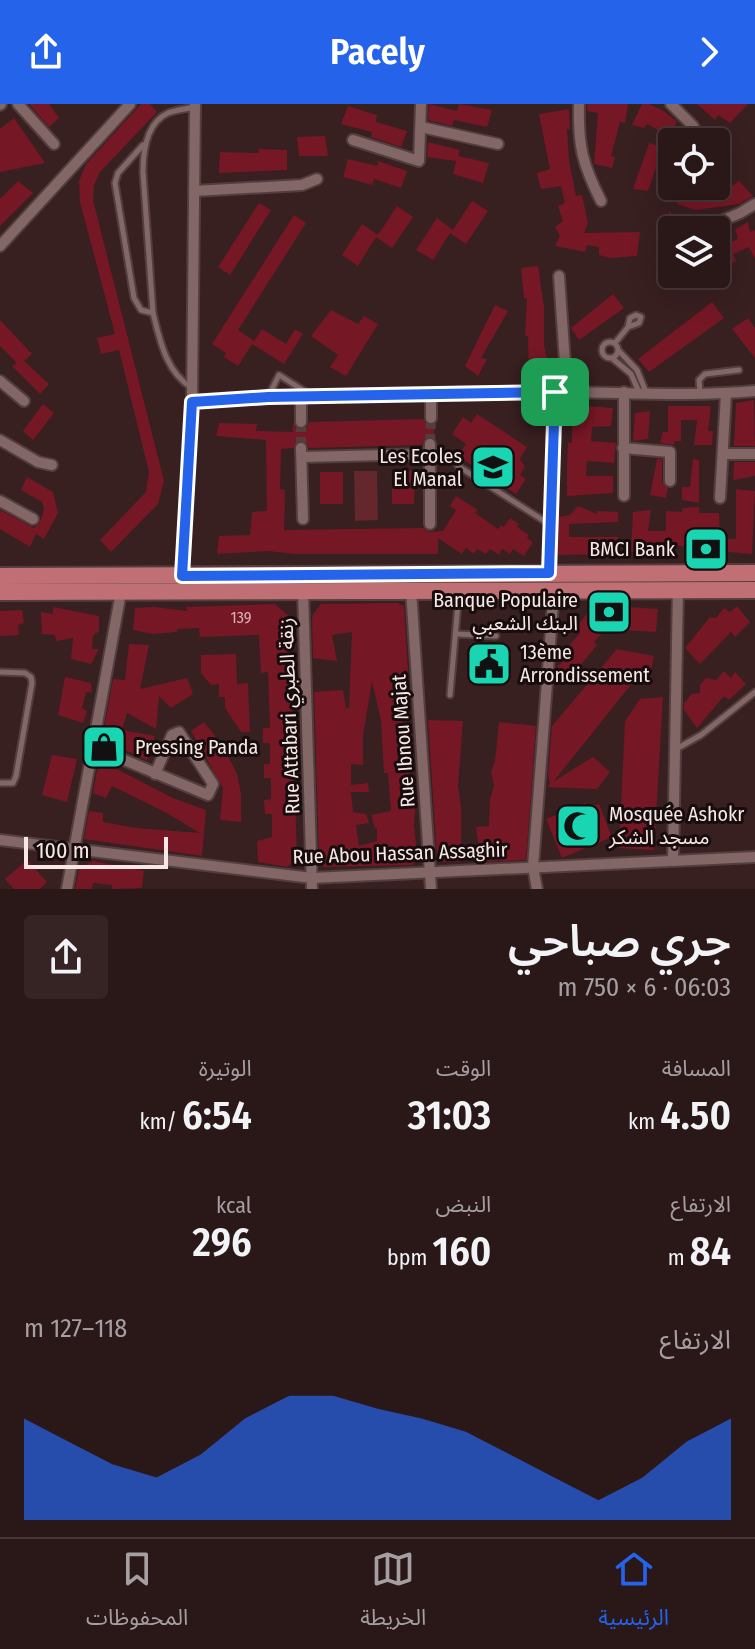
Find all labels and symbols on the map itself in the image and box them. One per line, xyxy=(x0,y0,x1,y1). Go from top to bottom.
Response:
pin xyxy=(521,358,589,426)
school or university icon: Les Ecoles El Manal xyxy=(469,443,517,491)
place label: Les Ecoles El Manal xyxy=(379,444,462,491)
bank icon: BMCI Bank xyxy=(682,525,730,573)
place label: BMCI Bank xyxy=(589,537,676,561)
place label: Banque Populaire البنك الشعبي xyxy=(433,588,578,639)
bank icon: Banque Populaire البنك الشعبي xyxy=(585,588,633,636)
house number: 139 xyxy=(230,608,252,627)
street label: Rue Attabari زنقة الطبري xyxy=(274,617,308,815)
public building icon: 13ème Arrondissement xyxy=(465,640,513,688)
place label: 13ème Arrondissement xyxy=(520,640,650,687)
street label: Rue Ibnou Majat xyxy=(386,673,420,808)
shop icon: Pressing Panda xyxy=(80,723,128,771)
place label: Pressing Panda xyxy=(135,735,258,759)
mosque icon: Mosquée Ashokr مسجد الشكر xyxy=(554,802,602,850)
place label: Mosquée Ashokr مسجد الشكر xyxy=(608,802,744,849)
scale bar xyxy=(24,833,168,869)
street label: Rue Abou Hassan Assaghir xyxy=(292,837,508,869)

